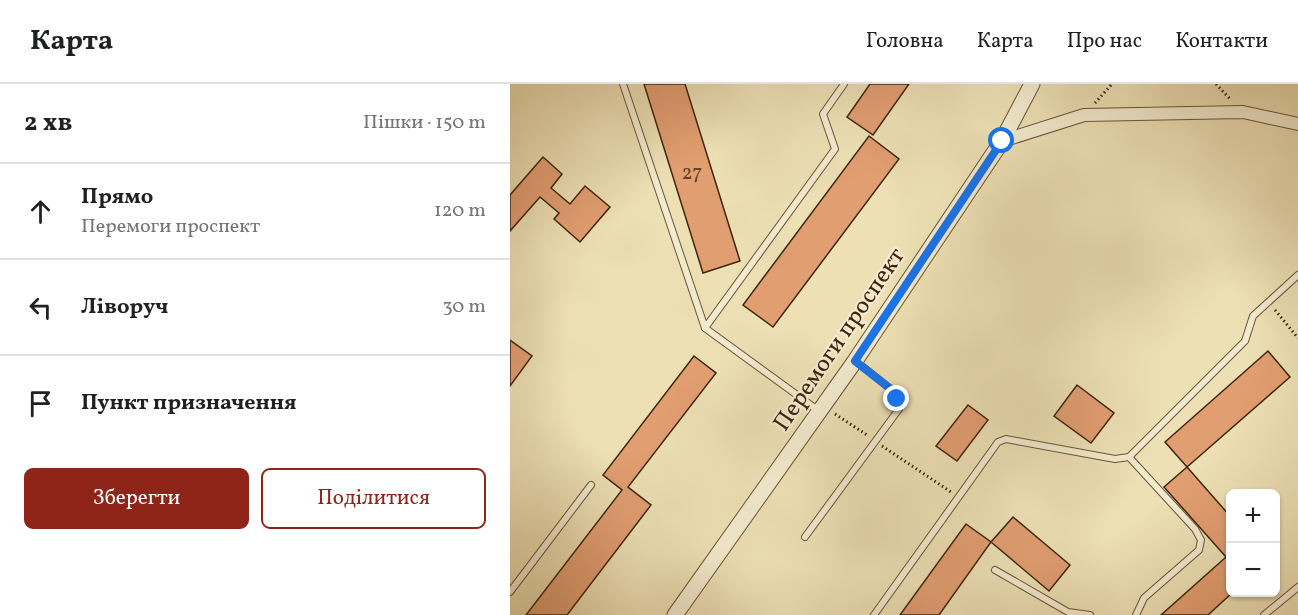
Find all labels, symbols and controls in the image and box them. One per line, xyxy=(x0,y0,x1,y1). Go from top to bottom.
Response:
text: Карта xyxy=(30,22,113,61)
text: Головна xyxy=(866,27,944,56)
text: Карта xyxy=(977,27,1034,56)
text: Про нас xyxy=(1067,27,1142,56)
text: Контакти xyxy=(1175,27,1268,56)
text: 2 хв xyxy=(24,105,72,141)
text: Пішки · 150 m xyxy=(363,109,486,137)
route start xyxy=(988,127,1014,153)
house number: 27 xyxy=(682,159,702,188)
text: Прямо xyxy=(81,182,153,213)
icon: ahead xyxy=(24,195,57,228)
text: 120 m xyxy=(434,197,486,225)
text: Перемоги проспект xyxy=(81,213,260,241)
street label: Перемоги проспект xyxy=(766,241,914,439)
icon: left xyxy=(24,291,57,324)
text: Ліворуч xyxy=(81,292,168,323)
text: 30 m xyxy=(442,293,486,321)
route end xyxy=(883,385,909,411)
icon: arrive xyxy=(24,387,57,420)
text: Пункт призначення xyxy=(81,388,297,419)
button: Зберегти xyxy=(24,468,249,529)
button: Поділитися xyxy=(261,468,486,529)
map controls xyxy=(1226,489,1280,597)
button: + xyxy=(1226,489,1280,543)
button: − xyxy=(1226,543,1280,597)

